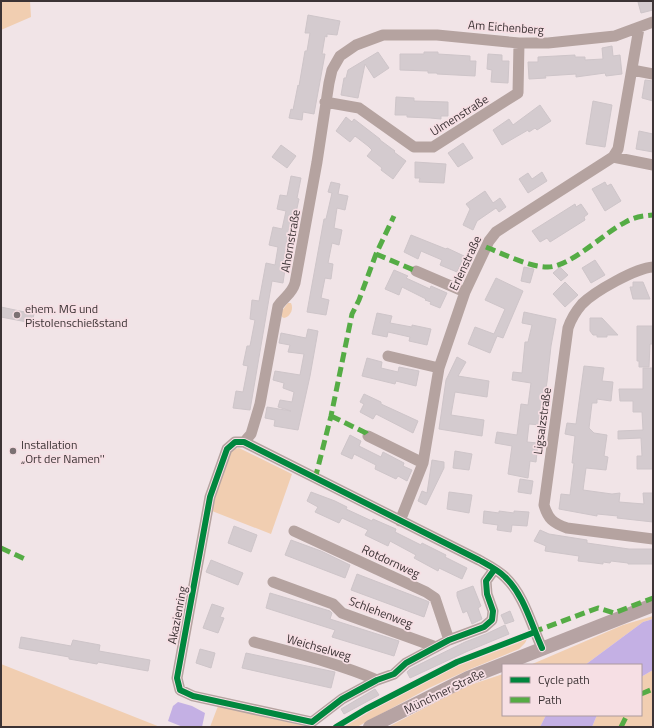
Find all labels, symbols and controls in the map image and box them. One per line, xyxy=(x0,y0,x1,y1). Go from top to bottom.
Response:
street label: Am Eichenberg xyxy=(467,15,545,39)
street label: Ulmenstraße xyxy=(426,89,492,141)
street label: Ahornstraße xyxy=(275,208,305,274)
street label: Erlenstraße xyxy=(444,232,486,294)
place label: ehem. MG und Pistolenschießstand xyxy=(25,299,128,332)
marker: ehem. MG und Pistolenschießstand xyxy=(12,310,22,320)
street label: Ligsalzstraße xyxy=(528,386,556,456)
place label: Installation „Ort der Namen'' xyxy=(21,435,105,468)
marker: Installation „Ort der Namen'' xyxy=(8,446,18,456)
street label: Rotdornweg xyxy=(359,539,423,583)
street label: Akazienring xyxy=(162,584,192,646)
street label: Schlehenweg xyxy=(346,591,416,633)
street label: Weichselweg xyxy=(284,629,354,665)
street label: Münchner Straße xyxy=(400,663,488,719)
legend xyxy=(502,664,642,716)
text: Cycle path xyxy=(538,670,590,689)
text: Path xyxy=(538,690,562,709)

